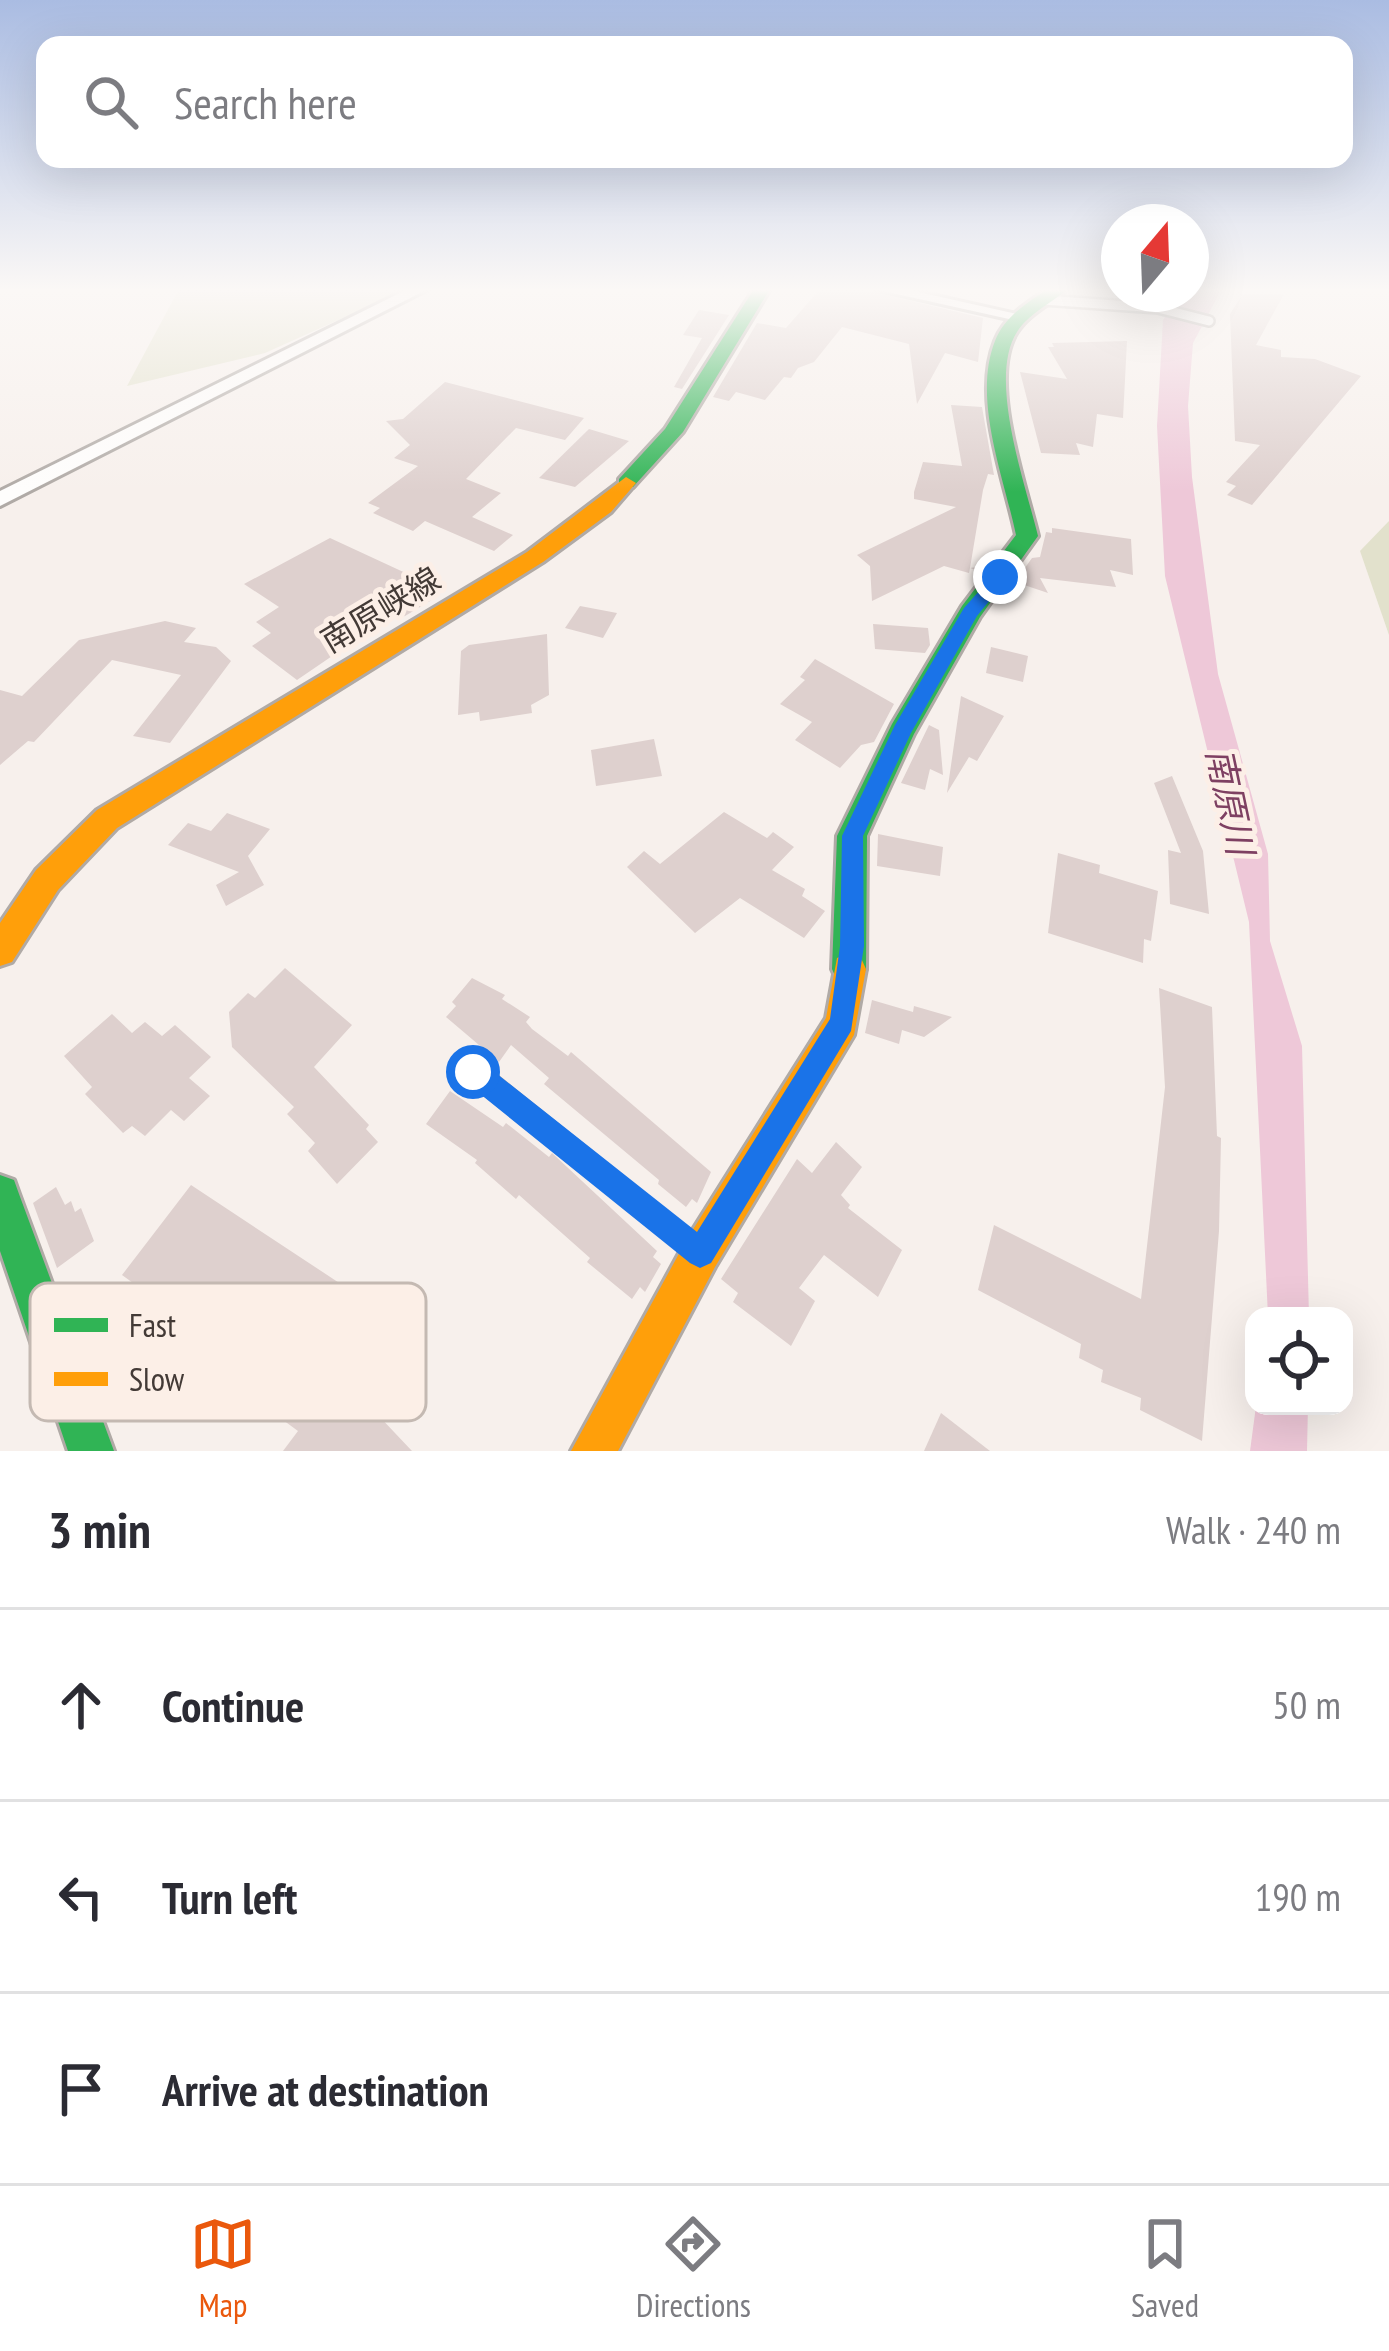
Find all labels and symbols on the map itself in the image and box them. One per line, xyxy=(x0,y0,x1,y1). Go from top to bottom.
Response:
north arrow xyxy=(1101,204,1209,312)
route end xyxy=(973,550,1027,604)
street label: 南原峡線 xyxy=(312,557,448,661)
water label: 南原川 xyxy=(1197,743,1266,863)
route start xyxy=(446,1045,500,1099)
legend xyxy=(30,1283,426,1421)
text: Fast xyxy=(129,1303,176,1346)
text: Slow xyxy=(129,1357,185,1400)

